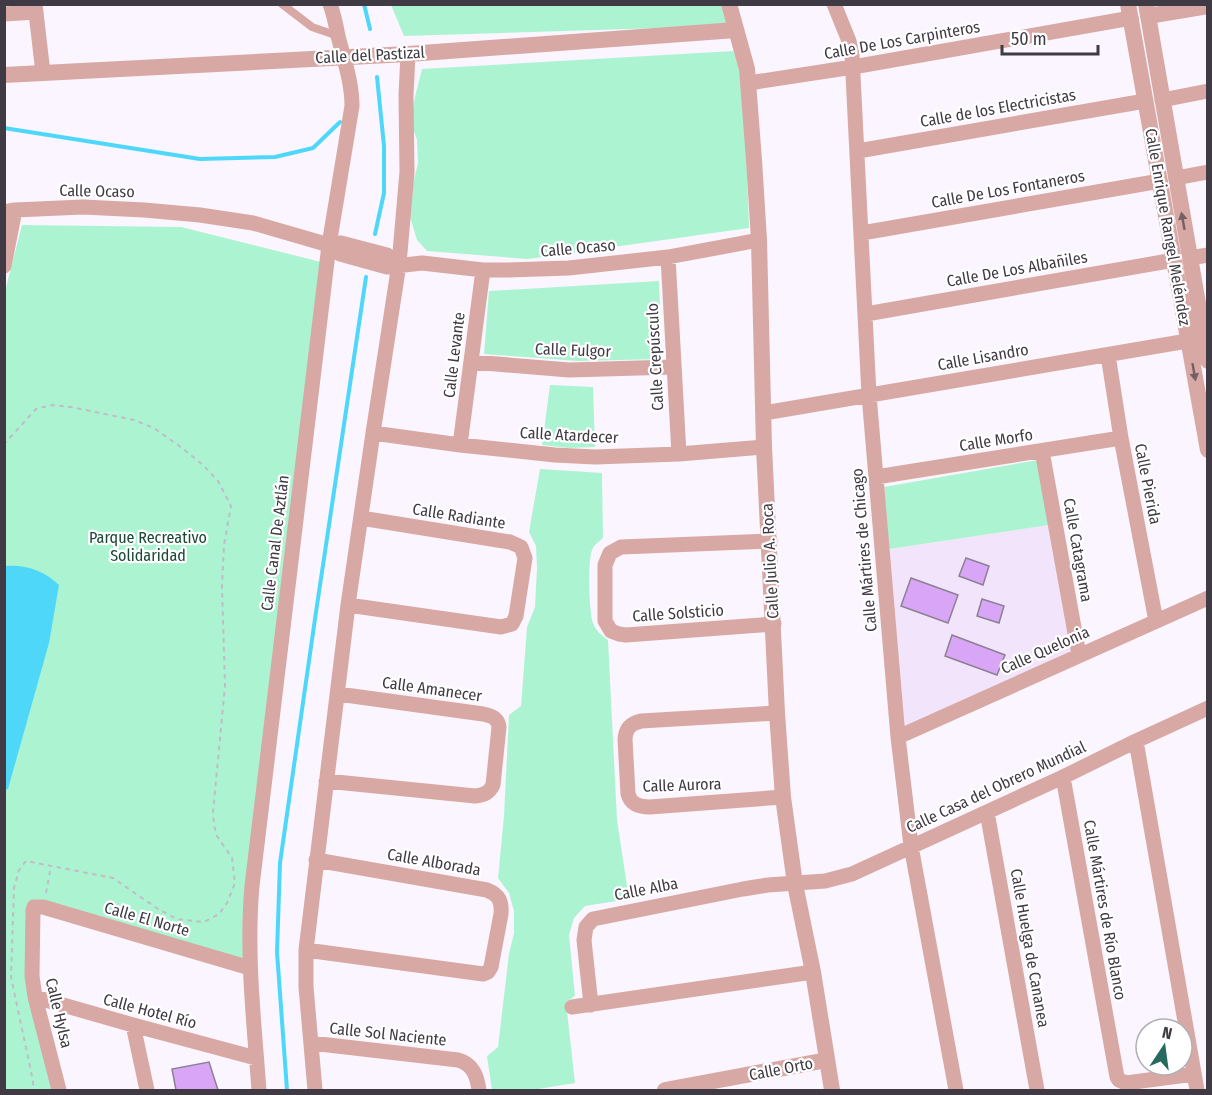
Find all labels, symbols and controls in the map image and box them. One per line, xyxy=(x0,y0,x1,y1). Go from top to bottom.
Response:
street label: Calle De Los Carpinteros xyxy=(823,17,982,63)
scale bar xyxy=(1002,18,1098,56)
text: 50 m xyxy=(1011,28,1047,50)
street label: Calle del Pastizal xyxy=(315,43,425,67)
street label: Calle de los Electricistas xyxy=(919,85,1077,131)
street label: Calle Enrique Rangel Meléndez xyxy=(1141,127,1195,327)
street label: Calle De Los Fontaneros xyxy=(930,166,1086,212)
street label: Calle Ocaso xyxy=(59,181,135,201)
one-way arrow xyxy=(1178,211,1187,230)
street label: Calle Ocaso xyxy=(540,235,616,261)
street label: Calle De Los Albañiles xyxy=(945,247,1089,291)
street label: Calle Crepúsculo xyxy=(643,303,667,411)
street label: Calle Levante xyxy=(439,311,469,399)
street label: Calle Fulgor xyxy=(535,339,612,361)
street label: Calle Lisandro xyxy=(936,340,1030,374)
one-way arrow xyxy=(1190,363,1199,382)
street label: Calle Atardecer xyxy=(519,423,619,447)
street label: Calle Morfo xyxy=(958,425,1034,455)
street label: Calle Pierida xyxy=(1131,442,1165,526)
street label: Calle Mártires de Chicago xyxy=(847,467,881,633)
street label: Calle Canal De Aztlán xyxy=(257,474,293,612)
street label: Calle Catagrama xyxy=(1060,497,1096,603)
street label: Calle Radiante xyxy=(411,499,507,533)
street label: Calle Julio A. Roca xyxy=(757,502,783,619)
park label: Parque Recreativo Solidaridad xyxy=(89,528,207,565)
street label: Calle Solsticio xyxy=(632,600,724,626)
street label: Calle Quelonia xyxy=(998,622,1092,678)
street label: Calle Amanecer xyxy=(381,673,484,705)
street label: Calle Casa del Obrero Mundial xyxy=(903,737,1089,837)
street label: Calle Aurora xyxy=(642,774,722,796)
street label: Calle Mártires de Río Blanco xyxy=(1080,818,1130,1002)
street label: Calle Alborada xyxy=(386,844,482,880)
street label: Calle Huelga de Cananea xyxy=(1007,867,1053,1029)
street label: Calle Alba xyxy=(613,873,680,904)
street label: Calle El Norte xyxy=(102,898,192,940)
street label: Calle Hylsa xyxy=(42,976,76,1050)
street label: Calle Hotel Río xyxy=(101,989,199,1033)
north arrow xyxy=(1134,1017,1194,1077)
street label: Calle Sol Naciente xyxy=(328,1018,448,1050)
text: N xyxy=(1160,1023,1174,1043)
street label: Calle Orto xyxy=(747,1053,815,1085)

